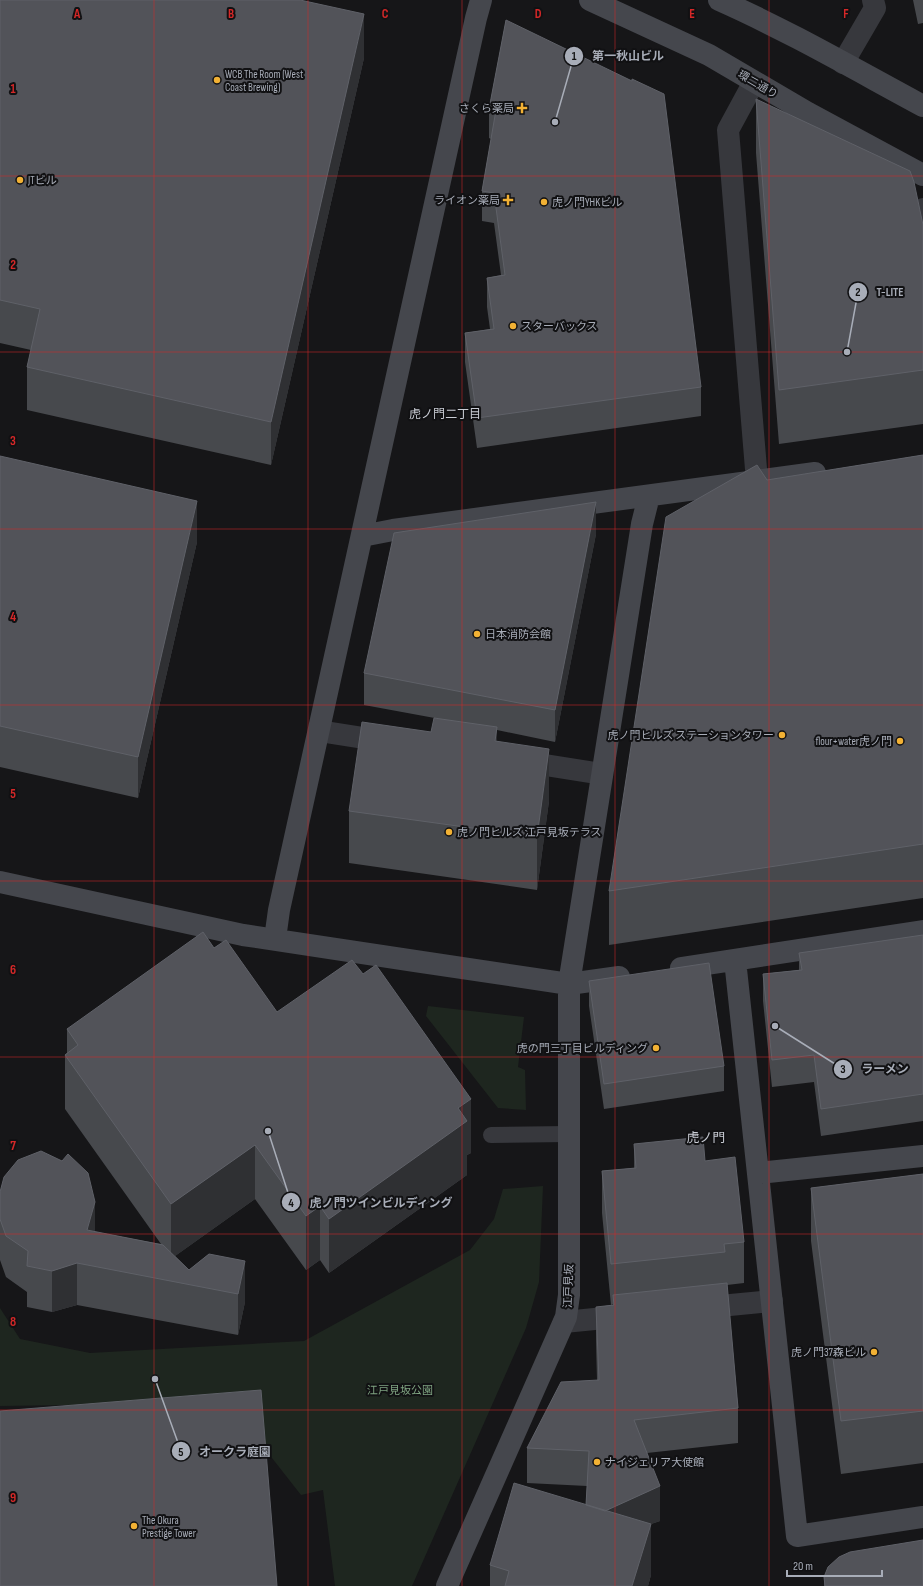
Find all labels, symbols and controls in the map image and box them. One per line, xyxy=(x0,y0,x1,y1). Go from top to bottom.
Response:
text: A xyxy=(73,6,81,22)
text: B xyxy=(228,6,234,22)
text: C xyxy=(382,6,389,22)
text: D xyxy=(535,6,542,22)
text: E xyxy=(689,6,695,22)
text: F xyxy=(843,6,849,22)
callout: 第一秋山ビル xyxy=(564,44,672,68)
text: 1 xyxy=(572,49,577,64)
text: 第一秋山ビル xyxy=(592,49,664,64)
place label: WCB The Room (West Coast Brewing) xyxy=(225,68,304,94)
street label: 環二通り xyxy=(735,68,780,101)
marker: WCB The Room (West Coast Brewing) xyxy=(212,75,222,85)
text: 1 xyxy=(10,81,16,97)
place label: さくら薬局 xyxy=(459,102,514,115)
marker: さくら薬局 xyxy=(517,103,527,113)
place label: JTビル xyxy=(27,174,57,187)
marker: JTビル xyxy=(15,175,25,185)
place label: ライオン薬局 xyxy=(434,194,500,207)
marker: ライオン薬局 xyxy=(503,195,513,205)
place label: 虎ノ門YHKビル xyxy=(552,196,622,209)
marker: 虎ノ門YHKビル xyxy=(539,197,549,207)
text: 2 xyxy=(10,257,16,273)
callout: T-LITE xyxy=(848,280,911,304)
text: 2 xyxy=(855,285,861,300)
text: T-LITE xyxy=(876,285,904,300)
place label: スターバックス xyxy=(521,320,598,333)
marker: スターバックス xyxy=(508,321,518,331)
district label: 虎ノ門二丁目 xyxy=(409,407,481,422)
text: 3 xyxy=(10,433,16,449)
text: 4 xyxy=(10,609,16,625)
place label: 日本消防会館 xyxy=(485,628,551,641)
marker: 日本消防会館 xyxy=(472,629,482,639)
place label: 虎ノ門ヒルズ ステーションタワー xyxy=(607,729,774,742)
marker: 虎ノ門ヒルズ ステーションタワー xyxy=(777,730,787,740)
place label: flour+water虎ノ門 xyxy=(815,735,892,748)
marker: flour+water虎ノ門 xyxy=(895,736,905,746)
text: 5 xyxy=(10,786,16,802)
place label: 虎ノ門ヒルズ 江戸見坂テラス xyxy=(457,826,602,839)
marker: 虎ノ門ヒルズ 江戸見坂テラス xyxy=(444,827,454,837)
text: 6 xyxy=(10,962,16,978)
place label: 虎の門三丁目ビルディング xyxy=(517,1042,648,1055)
marker: 虎の門三丁目ビルディング xyxy=(651,1043,661,1053)
callout: ラーメン xyxy=(833,1057,917,1081)
text: 3 xyxy=(840,1062,846,1077)
text: ラーメン xyxy=(861,1062,909,1077)
district label: 虎ノ門 xyxy=(686,1130,726,1146)
text: 7 xyxy=(10,1138,16,1154)
callout: 虎ノ門ツインビルディング xyxy=(281,1190,461,1214)
text: 4 xyxy=(288,1196,294,1211)
text: 虎ノ門ツインビルディング xyxy=(309,1196,453,1211)
street label: 江戸見坂 xyxy=(561,1264,576,1308)
text: 8 xyxy=(10,1314,16,1330)
place label: 虎ノ門37森ビル xyxy=(791,1346,866,1359)
marker: 虎ノ門37森ビル xyxy=(869,1347,879,1357)
park label: 江戸見坂公園 xyxy=(367,1384,433,1397)
callout: オークラ庭園 xyxy=(171,1439,279,1463)
text: 5 xyxy=(178,1445,184,1460)
text: オークラ庭園 xyxy=(199,1445,271,1460)
place label: ナイジェリア大使館 xyxy=(605,1456,704,1469)
marker: ナイジェリア大使館 xyxy=(592,1457,602,1467)
text: 9 xyxy=(10,1490,16,1506)
place label: The Okura Prestige Tower xyxy=(142,1514,196,1540)
marker: The Okura Prestige Tower xyxy=(129,1521,139,1531)
scale bar xyxy=(787,1552,882,1578)
text: 20 m xyxy=(793,1559,813,1574)

